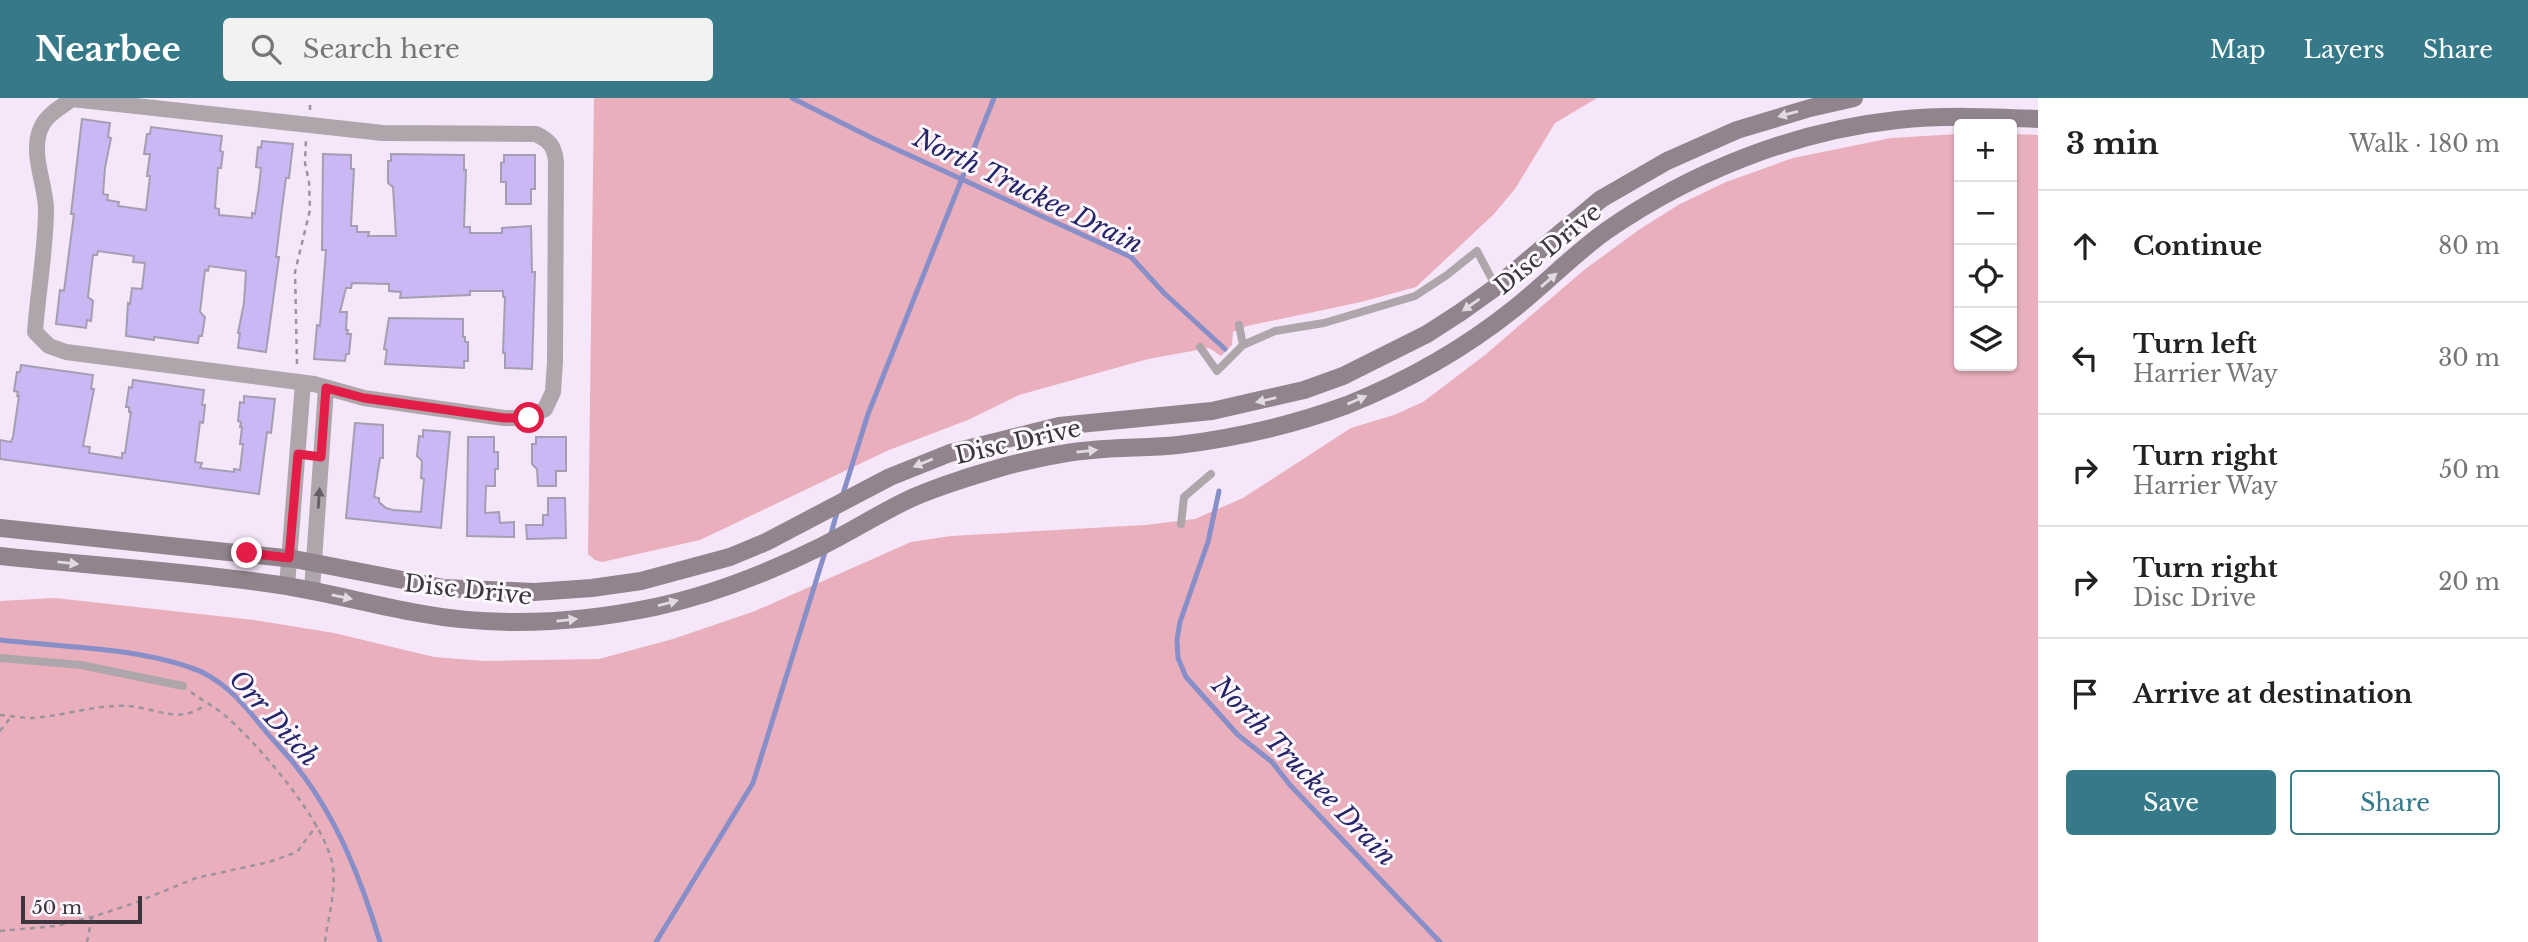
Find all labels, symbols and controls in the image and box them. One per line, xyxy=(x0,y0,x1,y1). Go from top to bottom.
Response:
search box xyxy=(223,18,713,81)
text: Nearbee xyxy=(35,29,181,70)
icon: search xyxy=(247,30,285,68)
text: Search here xyxy=(303,33,460,65)
text: Map xyxy=(2210,35,2266,64)
text: Layers xyxy=(2304,35,2385,64)
text: Share xyxy=(2423,35,2493,64)
one-way arrow xyxy=(1777,109,1798,119)
map controls xyxy=(1954,119,2017,371)
button: + xyxy=(1954,119,2017,182)
water label: North Truckee Drain xyxy=(907,121,1148,260)
text: 3 min xyxy=(2066,125,2159,162)
text: Walk · 180 m xyxy=(2349,130,2500,158)
button: − xyxy=(1954,182,2017,245)
street label: Disc Drive xyxy=(1489,197,1607,300)
icon: ahead xyxy=(2066,227,2104,265)
text: Continue xyxy=(2133,230,2262,262)
text: 80 m xyxy=(2438,232,2500,260)
button: locate xyxy=(1954,245,2017,308)
one-way arrow xyxy=(1540,273,1557,288)
one-way arrow xyxy=(1462,298,1480,312)
button: layers xyxy=(1954,308,2017,371)
text: Turn left xyxy=(2133,328,2257,360)
icon: left xyxy=(2066,339,2104,377)
text: 30 m xyxy=(2438,344,2500,372)
text: Harrier Way xyxy=(2133,360,2278,388)
one-way arrow xyxy=(1347,394,1367,406)
one-way arrow xyxy=(1254,395,1276,406)
route start xyxy=(513,402,544,433)
street label: Disc Drive xyxy=(952,413,1084,470)
text: Turn right xyxy=(2133,440,2278,472)
one-way arrow xyxy=(1076,445,1098,456)
icon: right xyxy=(2066,451,2104,489)
text: 50 m xyxy=(2439,456,2500,484)
one-way arrow xyxy=(912,458,933,469)
text: Harrier Way xyxy=(2133,472,2278,500)
one-way arrow xyxy=(314,487,325,509)
route end xyxy=(231,537,262,568)
text: Turn right xyxy=(2133,552,2278,584)
one-way arrow xyxy=(57,558,79,569)
icon: right xyxy=(2066,563,2104,601)
street label: Disc Drive xyxy=(403,568,534,611)
text: 20 m xyxy=(2438,568,2500,596)
text: Disc Drive xyxy=(2133,584,2256,612)
one-way arrow xyxy=(331,591,353,602)
one-way arrow xyxy=(657,597,679,608)
one-way arrow xyxy=(556,614,578,625)
water label: Orr Ditch xyxy=(223,663,325,773)
water label: North Truckee Drain xyxy=(1205,669,1403,872)
icon: arrive xyxy=(2066,675,2104,713)
text: Arrive at destination xyxy=(2133,678,2413,710)
button: Save xyxy=(2066,770,2276,835)
button: Share xyxy=(2290,770,2500,835)
scale bar xyxy=(21,893,142,925)
text: 50 m xyxy=(32,896,82,919)

